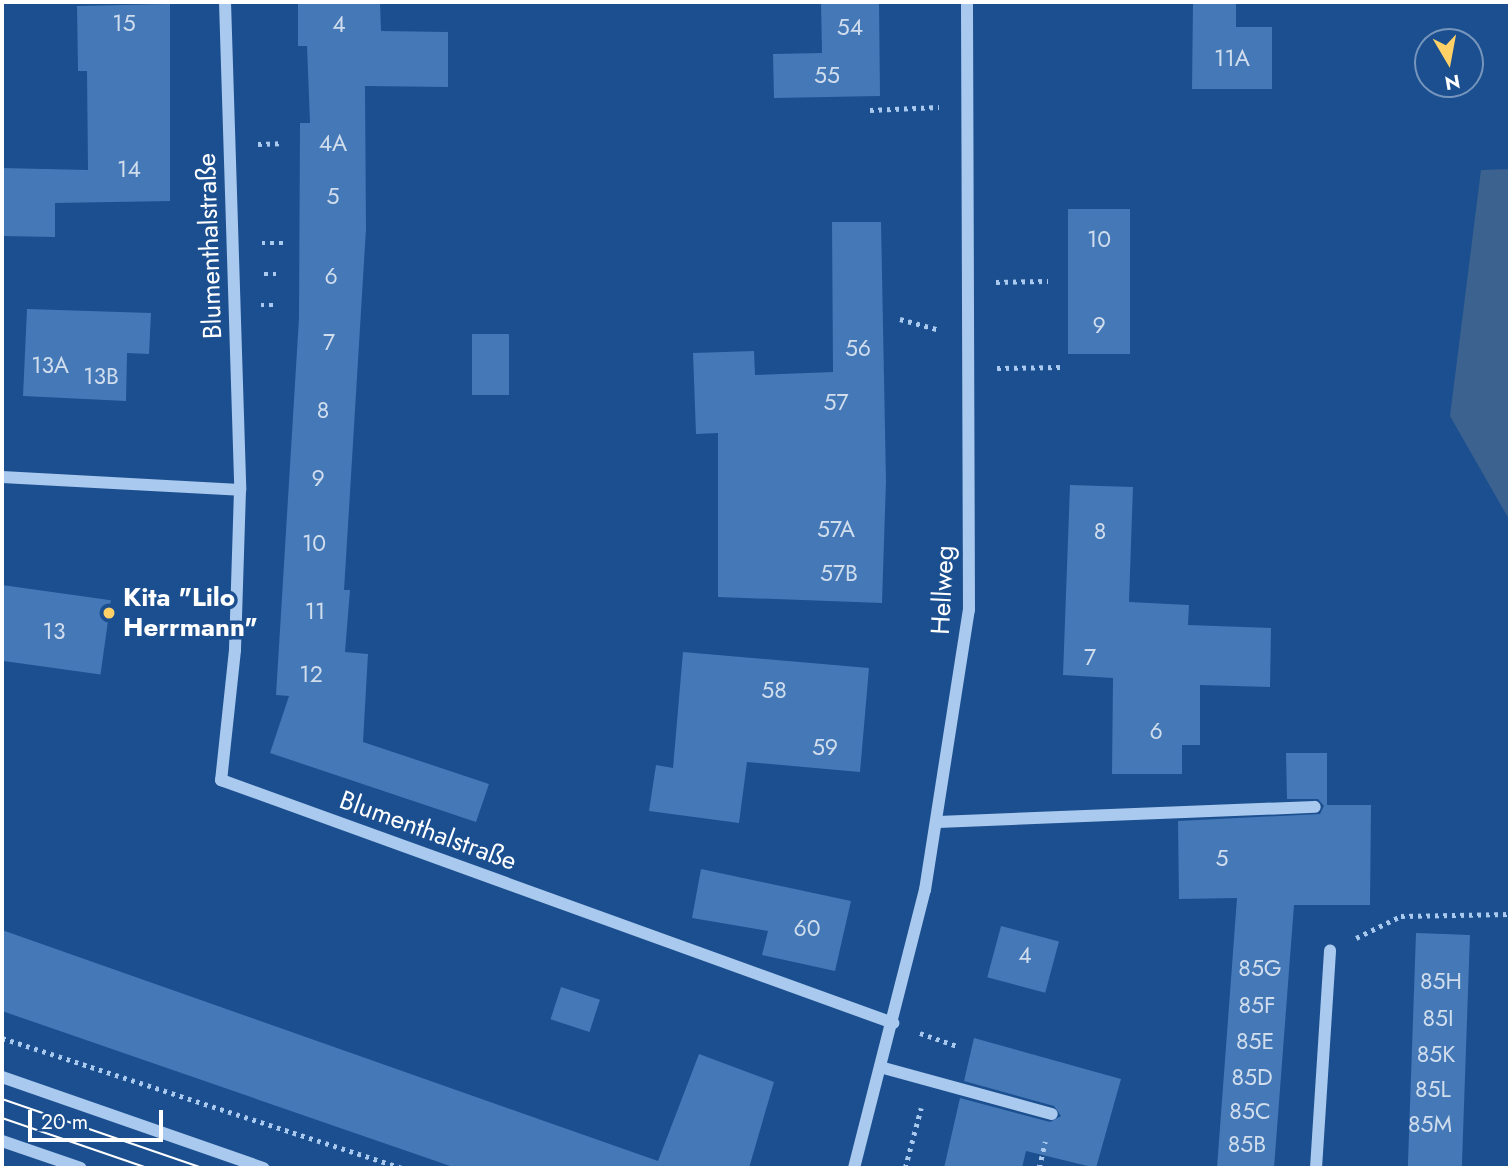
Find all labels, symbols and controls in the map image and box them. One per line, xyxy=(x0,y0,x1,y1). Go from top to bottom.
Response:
house number: 15 xyxy=(112,9,136,37)
house number: 4 xyxy=(332,10,346,38)
house number: 54 xyxy=(837,13,863,41)
north arrow xyxy=(1414,28,1484,98)
house number: 11A xyxy=(1214,44,1250,72)
house number: 55 xyxy=(814,61,840,89)
text: N xyxy=(1443,68,1462,97)
house number: 4A xyxy=(319,129,347,157)
street label: Blumenthalstraße xyxy=(191,152,229,340)
house number: 14 xyxy=(117,155,141,183)
house number: 5 xyxy=(327,182,339,210)
house number: 10 xyxy=(1087,225,1111,253)
house number: 6 xyxy=(324,262,338,290)
house number: 9 xyxy=(1092,311,1106,339)
house number: 7 xyxy=(323,328,335,356)
house number: 56 xyxy=(845,334,871,362)
house number: 13A xyxy=(31,351,69,379)
house number: 13B xyxy=(83,362,119,390)
house number: 57 xyxy=(823,388,849,416)
house number: 8 xyxy=(317,396,329,424)
house number: 9 xyxy=(311,464,325,492)
house number: 57A xyxy=(817,515,855,543)
house number: 8 xyxy=(1094,517,1106,545)
house number: 10 xyxy=(302,529,326,557)
street label: Hellweg xyxy=(925,545,961,635)
house number: 57B xyxy=(820,559,858,587)
place label: Kita "Lilo Herrmann" xyxy=(123,582,258,644)
house number: 11 xyxy=(305,597,325,625)
marker: Kita "Lilo Herrmann" xyxy=(101,605,117,621)
house number: 13 xyxy=(43,617,65,645)
house number: 7 xyxy=(1084,643,1096,671)
house number: 12 xyxy=(299,660,323,688)
house number: 58 xyxy=(761,676,787,704)
house number: 6 xyxy=(1149,717,1163,745)
house number: 59 xyxy=(812,733,838,761)
street label: Blumenthalstraße xyxy=(335,785,521,877)
house number: 5 xyxy=(1216,844,1228,872)
house number: 60 xyxy=(793,914,821,942)
house number: 4 xyxy=(1018,941,1032,969)
house number: 85G xyxy=(1238,954,1282,982)
house number: 85H xyxy=(1420,967,1462,995)
house number: 85F xyxy=(1238,991,1276,1019)
house number: 85I xyxy=(1422,1004,1454,1032)
house number: 85E xyxy=(1236,1027,1274,1055)
house number: 85K xyxy=(1417,1040,1455,1068)
house number: 85D xyxy=(1231,1063,1273,1091)
house number: 85L xyxy=(1415,1075,1451,1103)
scale bar xyxy=(32,1096,166,1140)
house number: 85C xyxy=(1229,1097,1271,1125)
text: 20 m xyxy=(41,1107,88,1137)
house number: 85M xyxy=(1408,1110,1452,1138)
house number: 85B xyxy=(1228,1130,1266,1158)

